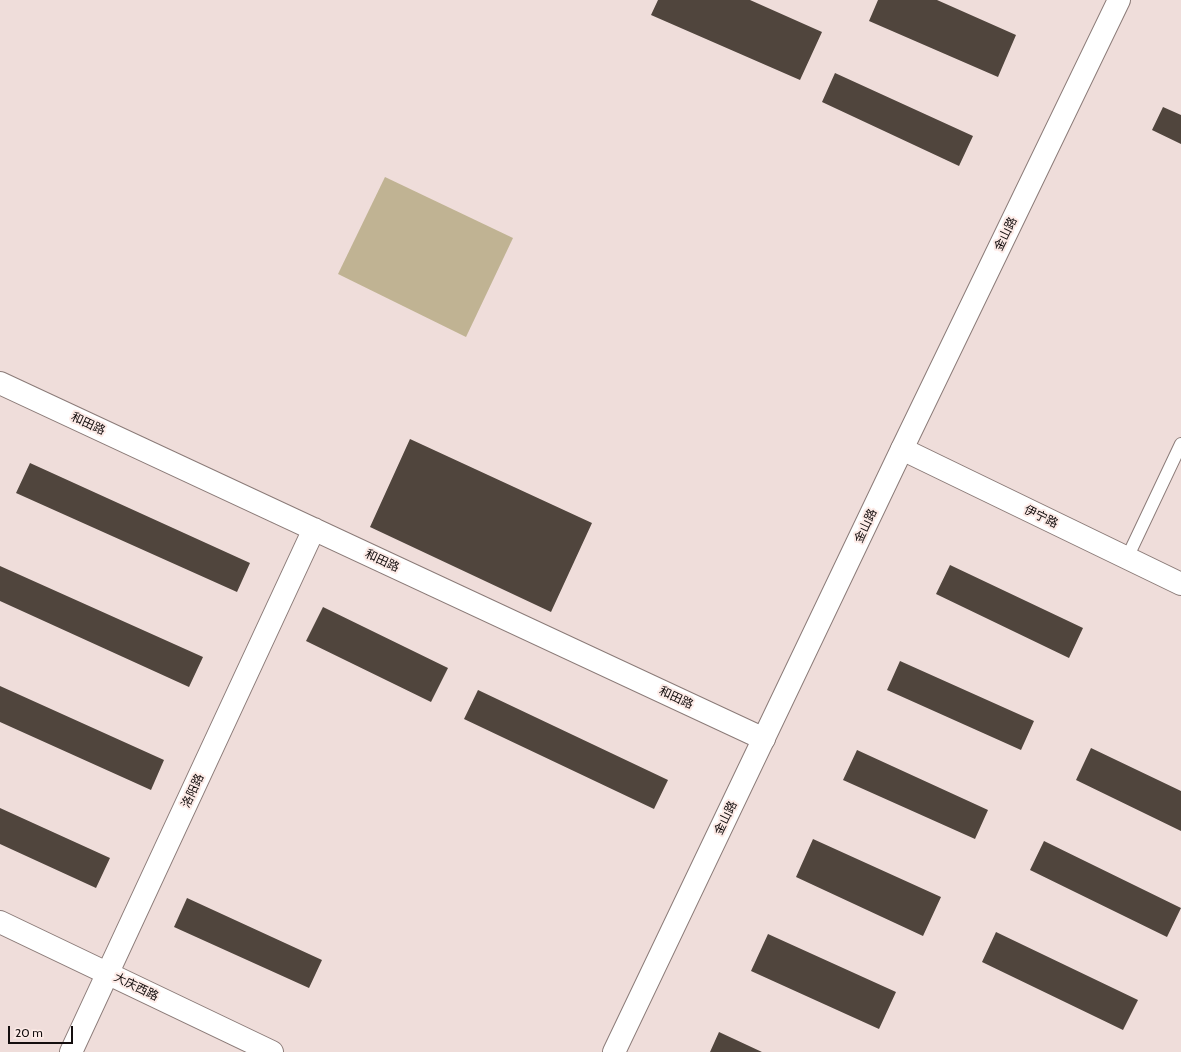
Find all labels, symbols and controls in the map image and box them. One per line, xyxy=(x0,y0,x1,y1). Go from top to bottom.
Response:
street label: 金山路 xyxy=(992,215,1020,253)
street label: 和田路 xyxy=(69,410,107,438)
street label: 伊宁路 xyxy=(1022,503,1060,531)
street label: 金山路 xyxy=(852,507,880,545)
street label: 和田路 xyxy=(363,547,401,575)
street label: 和田路 xyxy=(657,684,695,712)
street label: 洛阳路 xyxy=(179,772,207,810)
street label: 金山路 xyxy=(712,799,740,837)
street label: 大庆西路 xyxy=(111,970,161,1004)
scale bar xyxy=(10,1018,75,1044)
text: 20 m xyxy=(15,1025,43,1040)

